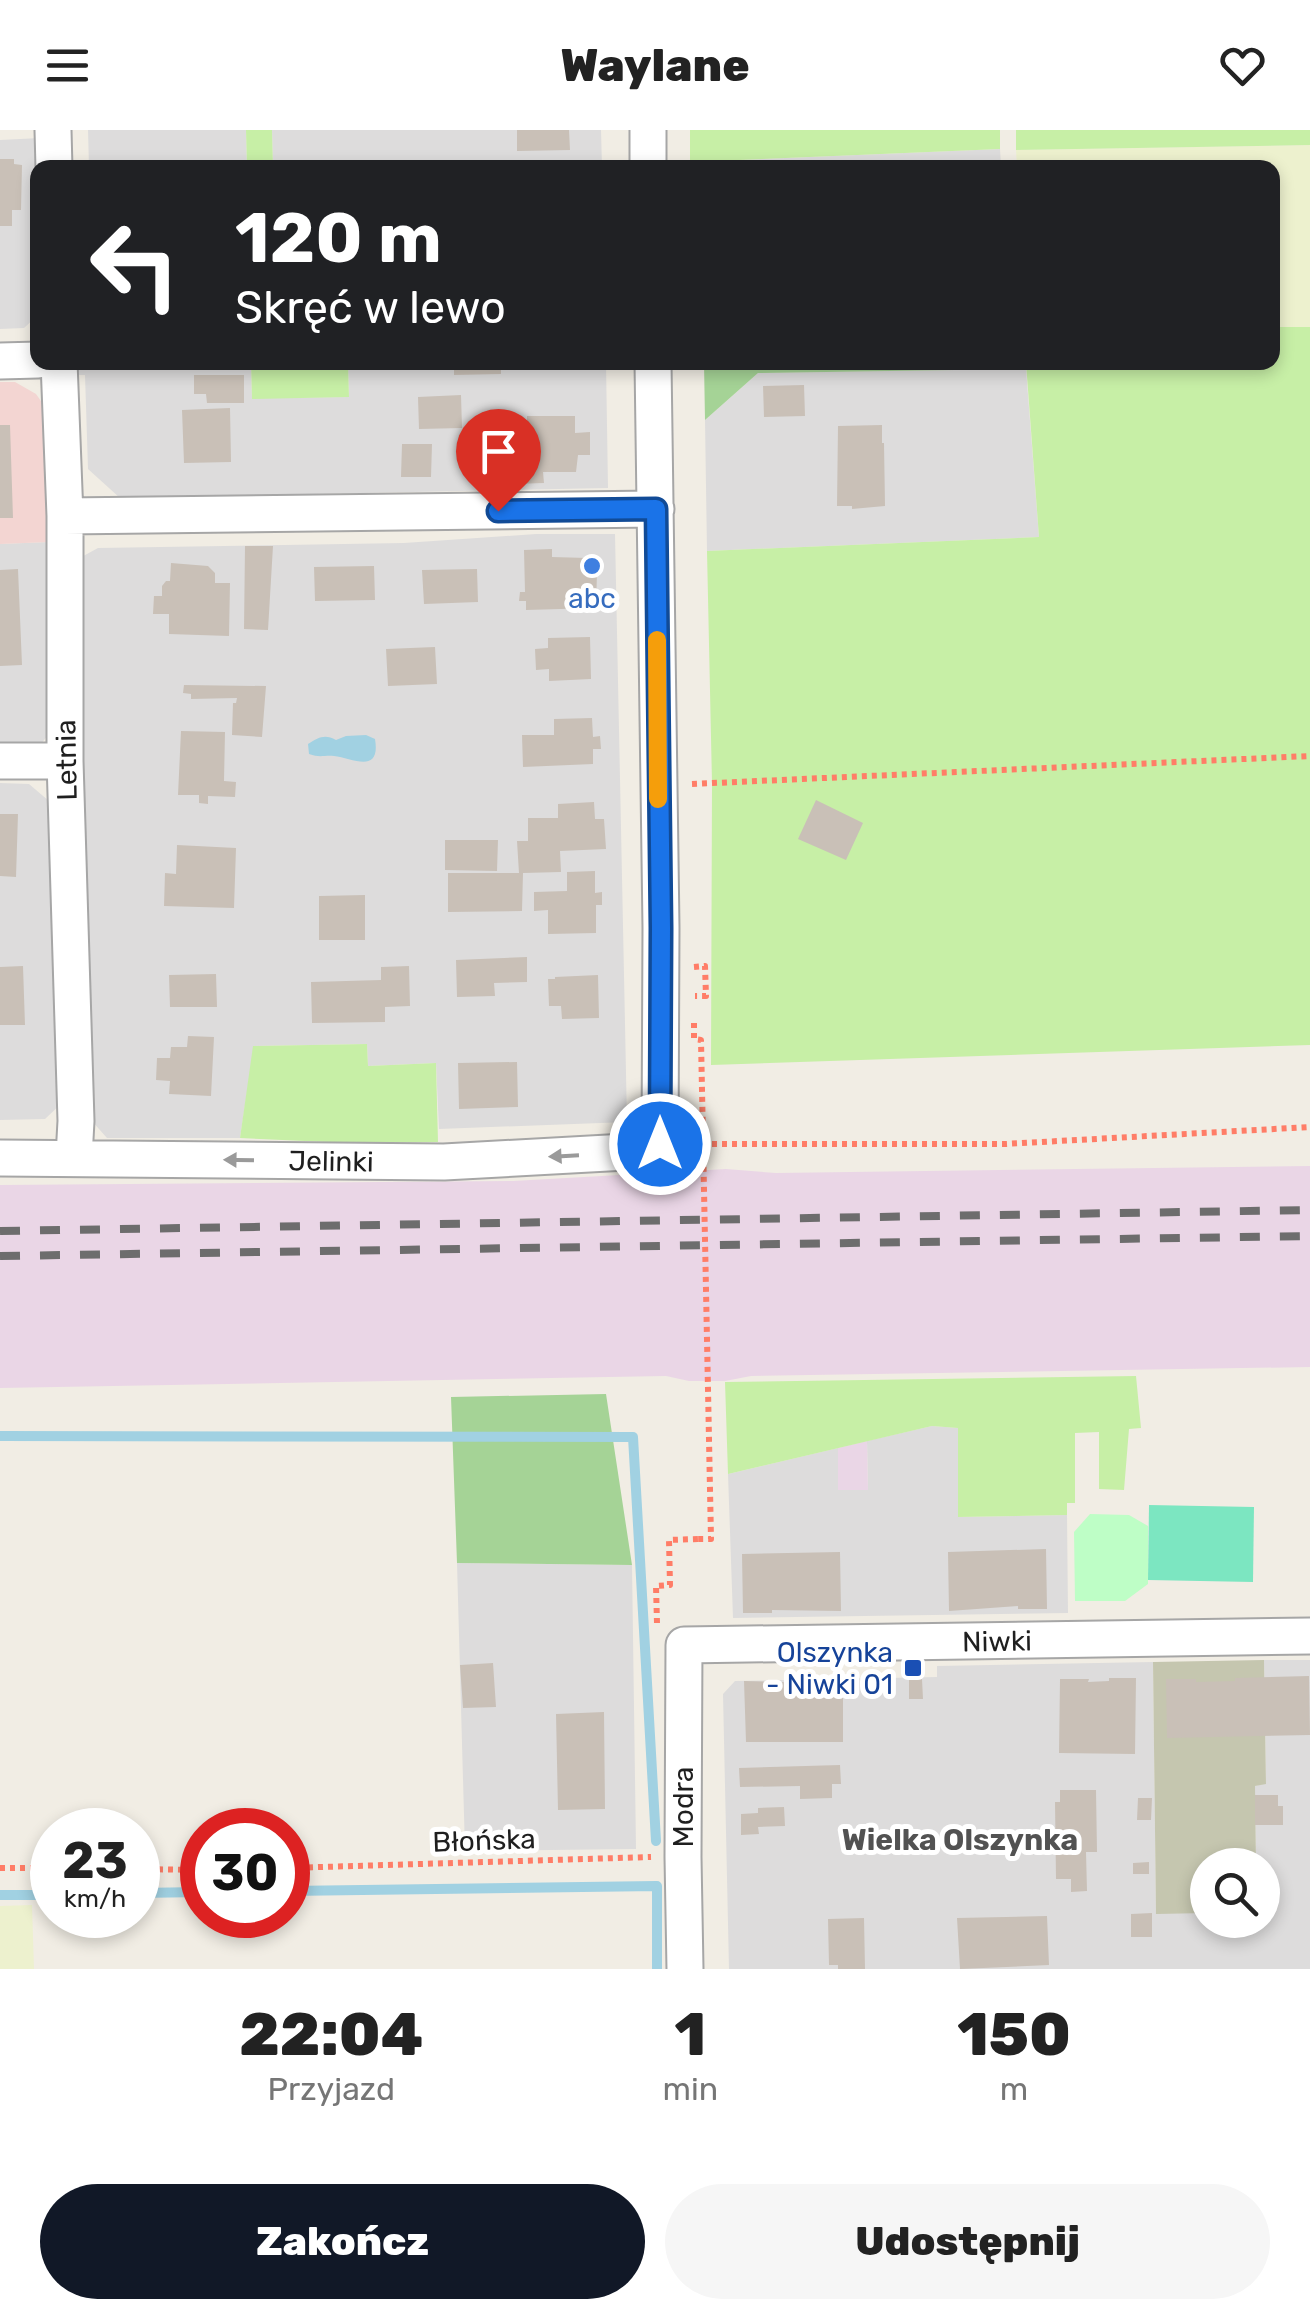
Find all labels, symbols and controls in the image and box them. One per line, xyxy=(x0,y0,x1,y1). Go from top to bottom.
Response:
icon: menu xyxy=(40,38,95,93)
icon: heart xyxy=(1215,38,1270,93)
text: Waylane xyxy=(560,39,750,92)
text: 120 m xyxy=(235,197,442,280)
icon: left xyxy=(70,200,200,330)
text: Skręć w lewo xyxy=(235,281,506,334)
pin xyxy=(456,409,541,512)
icon: arrive xyxy=(471,424,526,479)
marker: abc xyxy=(581,555,603,577)
place label: abc xyxy=(568,582,616,615)
street label: Letnia xyxy=(49,719,84,801)
position arrow xyxy=(608,1092,712,1196)
street label: Jelinki xyxy=(288,1144,374,1179)
one-way arrow xyxy=(547,1148,579,1164)
one-way arrow xyxy=(223,1151,255,1167)
street label: Niwki xyxy=(962,1624,1032,1659)
place label: Olszynka - Niwki 01 xyxy=(766,1636,893,1701)
marker: Olszynka - Niwki 01 xyxy=(902,1657,924,1679)
street label: Modra xyxy=(667,1767,700,1847)
speed limit sign: 30 xyxy=(180,1808,310,1938)
street label: Błońska xyxy=(432,1822,536,1859)
district label: Wielka Olszynka xyxy=(842,1822,1078,1858)
text: 23 xyxy=(62,1831,128,1891)
map controls xyxy=(1190,1848,1280,1938)
button: search xyxy=(1190,1848,1280,1938)
text: km/h xyxy=(64,1884,126,1913)
text: 22:04 xyxy=(239,1999,423,2070)
text: 1 xyxy=(674,1999,706,2070)
text: 150 xyxy=(957,1999,1071,2070)
text: Przyjazd xyxy=(267,2070,395,2108)
text: min xyxy=(662,2070,718,2108)
text: m xyxy=(1000,2070,1028,2108)
button: Zakończ xyxy=(40,2184,645,2299)
button: Udostępnij xyxy=(665,2184,1270,2299)

